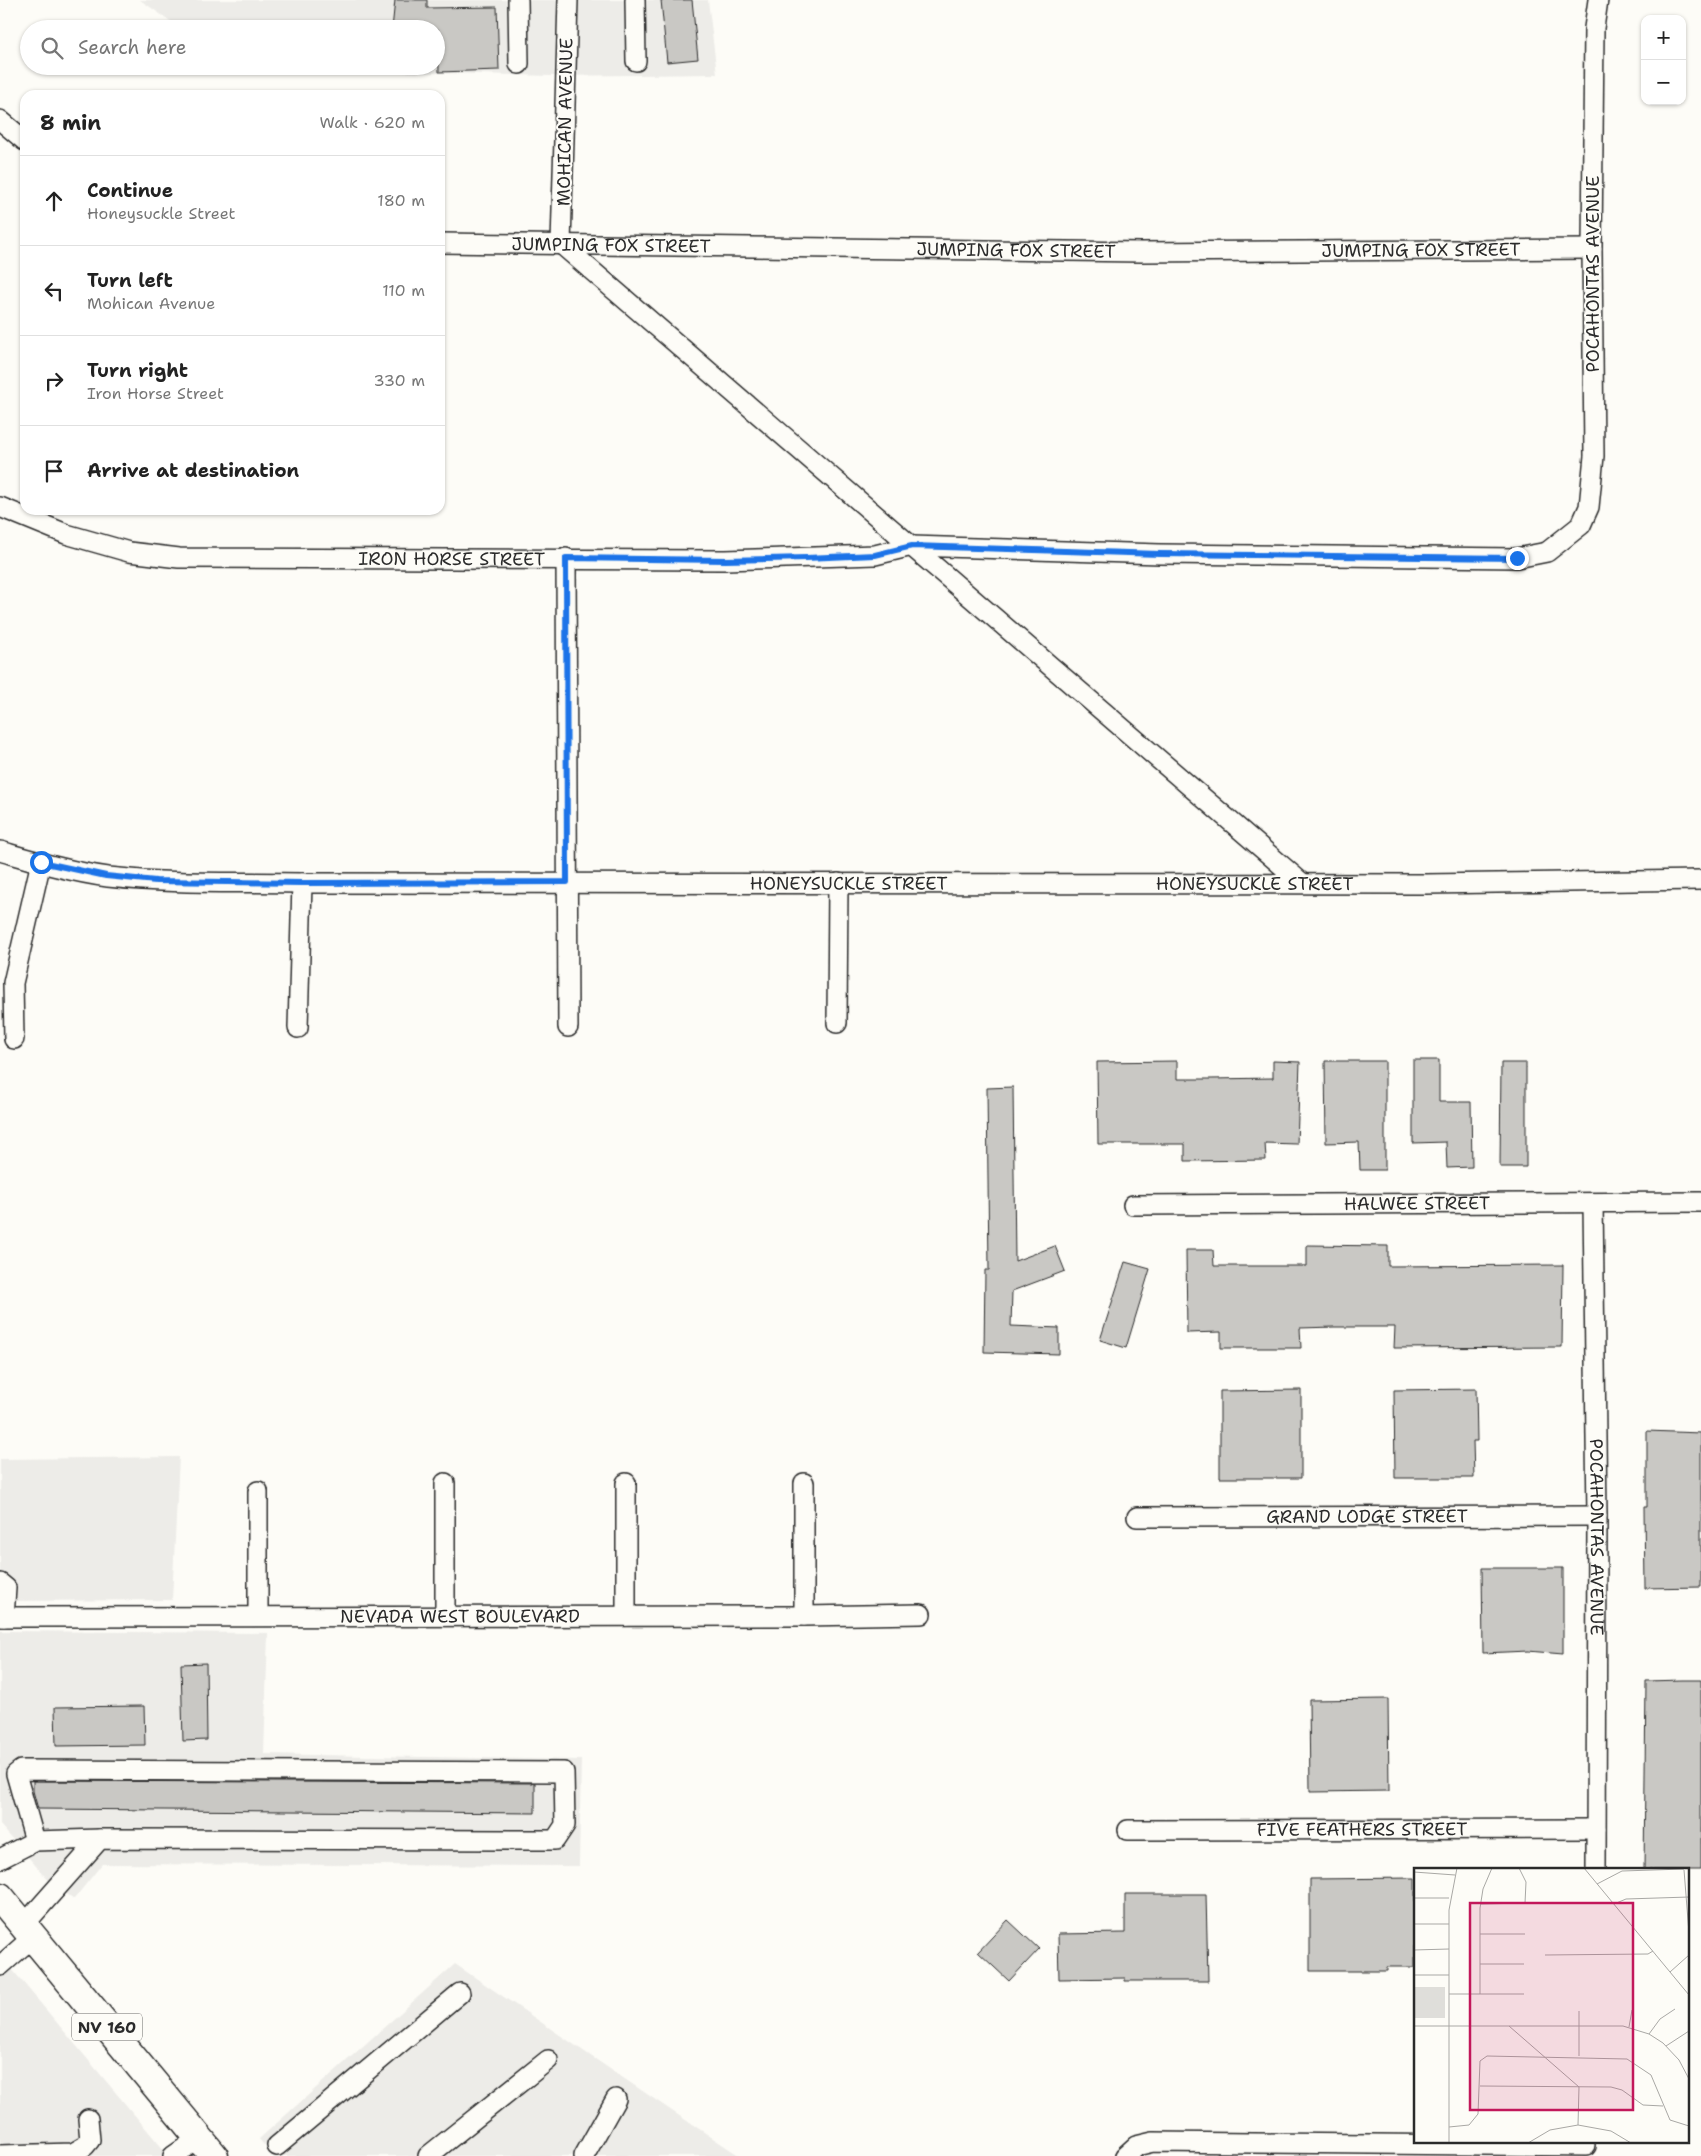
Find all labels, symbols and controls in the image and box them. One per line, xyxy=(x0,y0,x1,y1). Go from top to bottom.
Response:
map controls xyxy=(1641,15,1686,105)
button: + xyxy=(1641,15,1686,60)
search box xyxy=(20,20,445,75)
icon: search xyxy=(38,34,66,62)
text: Search here xyxy=(78,35,187,60)
street label: MOHICAN AVENUE xyxy=(552,38,578,206)
button: − xyxy=(1641,60,1686,105)
text: 8 min xyxy=(40,109,101,137)
text: Walk · 620 m xyxy=(320,112,425,133)
street label: POCAHONTAS AVENUE xyxy=(1581,175,1605,373)
text: Continue xyxy=(87,178,173,203)
icon: ahead xyxy=(40,187,68,215)
text: 180 m xyxy=(377,190,425,211)
text: Honeysuckle Street xyxy=(87,203,236,224)
street label: JUMPING FOX STREET xyxy=(511,232,711,258)
street label: JUMPING FOX STREET xyxy=(916,237,1116,264)
street label: JUMPING FOX STREET xyxy=(1321,237,1521,263)
text: Turn left xyxy=(87,268,173,293)
icon: left xyxy=(40,277,68,305)
text: 110 m xyxy=(382,280,425,301)
text: Mohican Avenue xyxy=(87,293,215,314)
text: Turn right xyxy=(87,358,188,383)
icon: right xyxy=(40,367,68,395)
text: 330 m xyxy=(373,370,425,391)
text: Iron Horse Street xyxy=(87,383,224,404)
icon: arrive xyxy=(40,457,68,485)
text: Arrive at destination xyxy=(87,458,299,483)
street label: IRON HORSE STREET xyxy=(358,547,545,571)
route end xyxy=(1506,547,1529,570)
route start xyxy=(30,851,53,874)
street label: HONEYSUCKLE STREET xyxy=(750,871,948,896)
street label: HONEYSUCKLE STREET xyxy=(1156,872,1354,896)
street label: HALWEE STREET xyxy=(1344,1191,1490,1216)
street label: POCAHONTAS AVENUE xyxy=(1584,1438,1609,1636)
street label: GRAND LODGE STREET xyxy=(1266,1504,1468,1529)
street label: NEVADA WEST BOULEVARD xyxy=(340,1604,580,1629)
street label: FIVE FEATHERS STREET xyxy=(1257,1817,1467,1842)
inset map xyxy=(1414,1868,1688,2144)
road number: NV 160 xyxy=(72,2014,142,2040)

